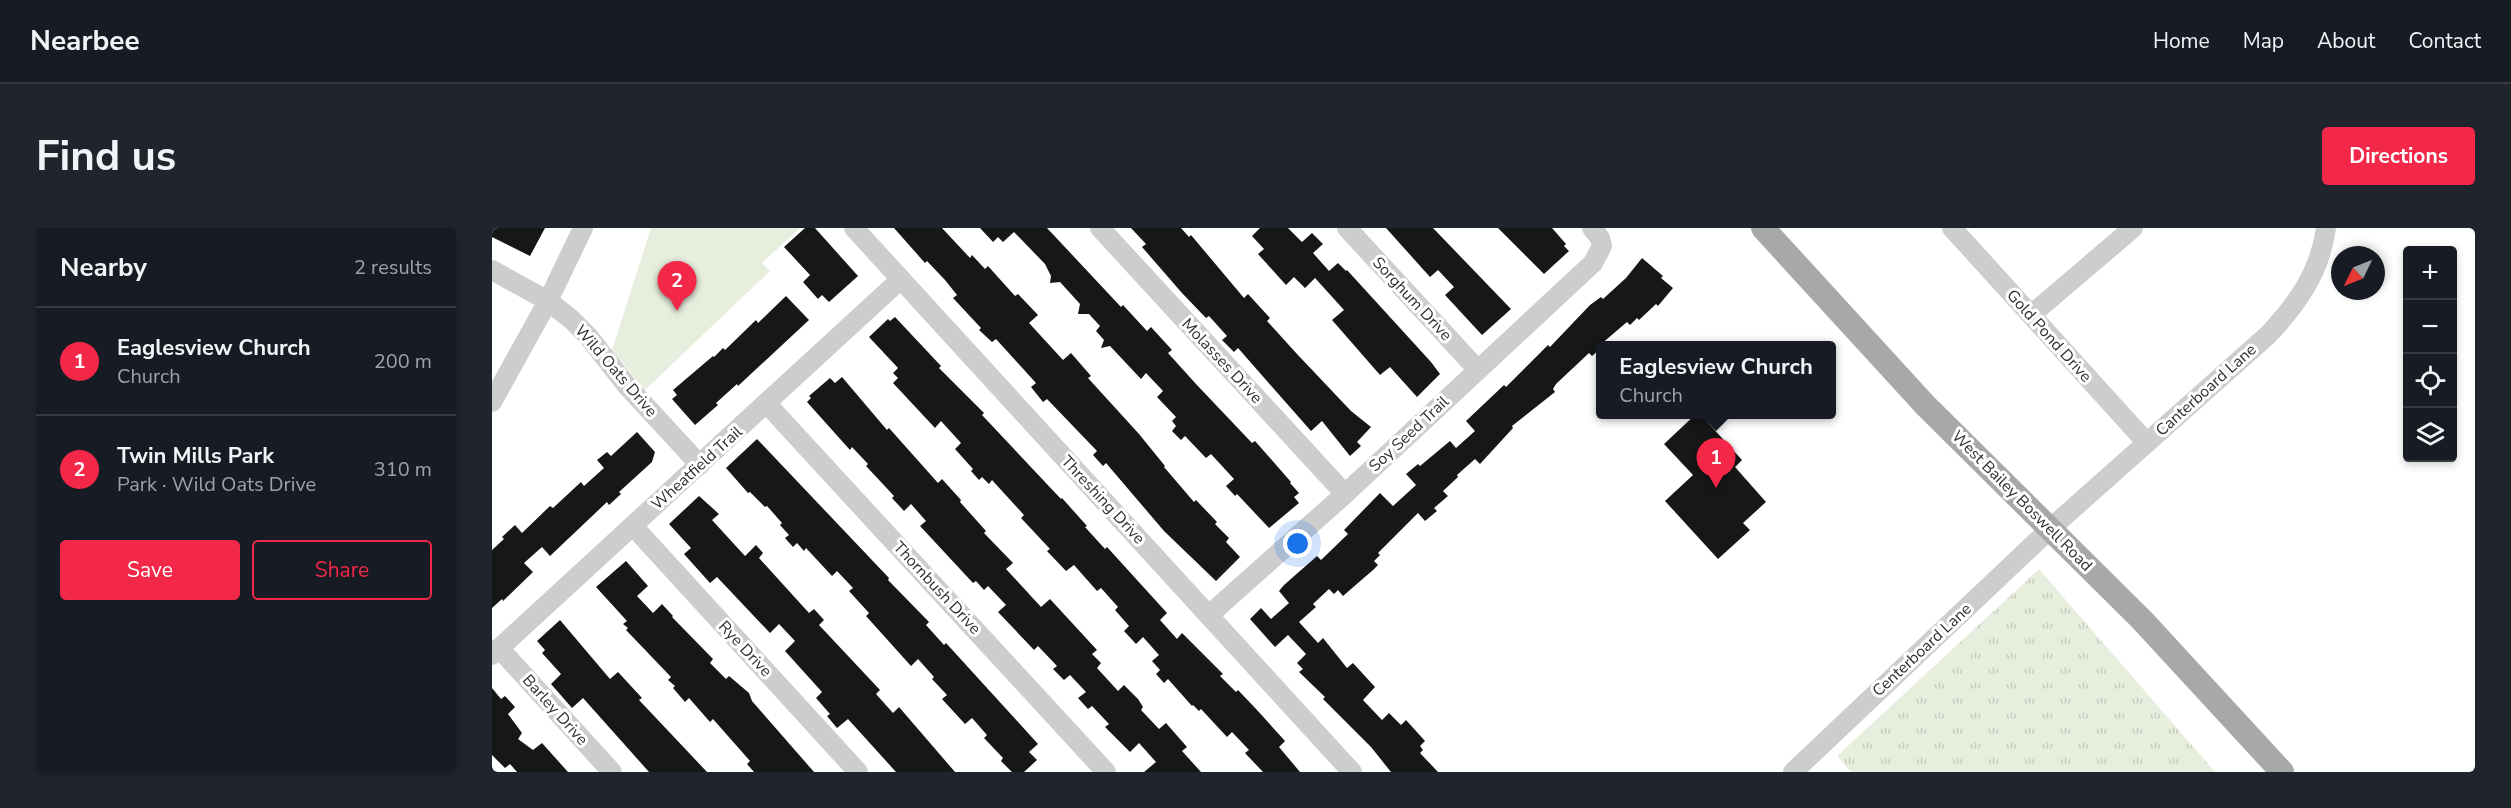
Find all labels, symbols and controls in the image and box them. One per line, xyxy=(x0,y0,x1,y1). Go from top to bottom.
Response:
text: Nearbee xyxy=(30,22,140,60)
text: Home xyxy=(2153,27,2210,55)
text: Map xyxy=(2243,27,2284,55)
text: About xyxy=(2317,27,2375,55)
text: Contact xyxy=(2408,27,2481,55)
button: Directions xyxy=(2322,127,2475,185)
text: Find us xyxy=(36,128,176,185)
north arrow xyxy=(2331,246,2385,300)
map controls xyxy=(2403,246,2457,462)
button: + xyxy=(2403,246,2457,300)
text: Nearby xyxy=(60,250,147,285)
street label: Sorghum Drive xyxy=(1367,252,1457,346)
text: 2 results xyxy=(354,254,432,281)
pin: 2 xyxy=(658,262,696,311)
street label: Gold Pond Drive xyxy=(2001,285,2097,387)
button: − xyxy=(2403,300,2457,354)
street label: Molasses Drive xyxy=(1177,313,1267,409)
street label: Wild Oats Drive xyxy=(570,320,662,422)
text: Eaglesview Church xyxy=(117,333,311,363)
street label: Canterboard Lane xyxy=(2151,339,2261,441)
popup xyxy=(1596,341,1836,419)
text: 1 xyxy=(74,348,86,375)
text: 200 m xyxy=(374,348,432,375)
text: Eaglesview Church xyxy=(1619,352,1813,382)
button: locate xyxy=(2403,354,2457,408)
text: Church xyxy=(117,363,181,390)
text: Church xyxy=(1619,382,1683,409)
street label: Soy Seed Trail xyxy=(1364,391,1454,477)
button: layers xyxy=(2403,408,2457,462)
street label: Wheatfield Trail xyxy=(647,421,748,515)
street label: West Bailey Boswell Road xyxy=(1947,426,2097,576)
pin: 1 xyxy=(1696,438,1736,488)
text: Twin Mills Park xyxy=(117,441,274,471)
street label: Threshing Drive xyxy=(1056,451,1150,549)
text: 2 xyxy=(74,456,86,483)
text: 310 m xyxy=(374,456,432,483)
text: Park · Wild Oats Drive xyxy=(117,471,316,498)
your location xyxy=(1283,529,1312,558)
street label: Thornbush Drive xyxy=(888,537,986,639)
button: Save xyxy=(60,540,240,600)
button: Share xyxy=(252,540,432,600)
street label: Centerboard Lane xyxy=(1868,598,1976,702)
street label: Rye Drive xyxy=(713,616,777,682)
street label: Barley Drive xyxy=(517,670,593,750)

